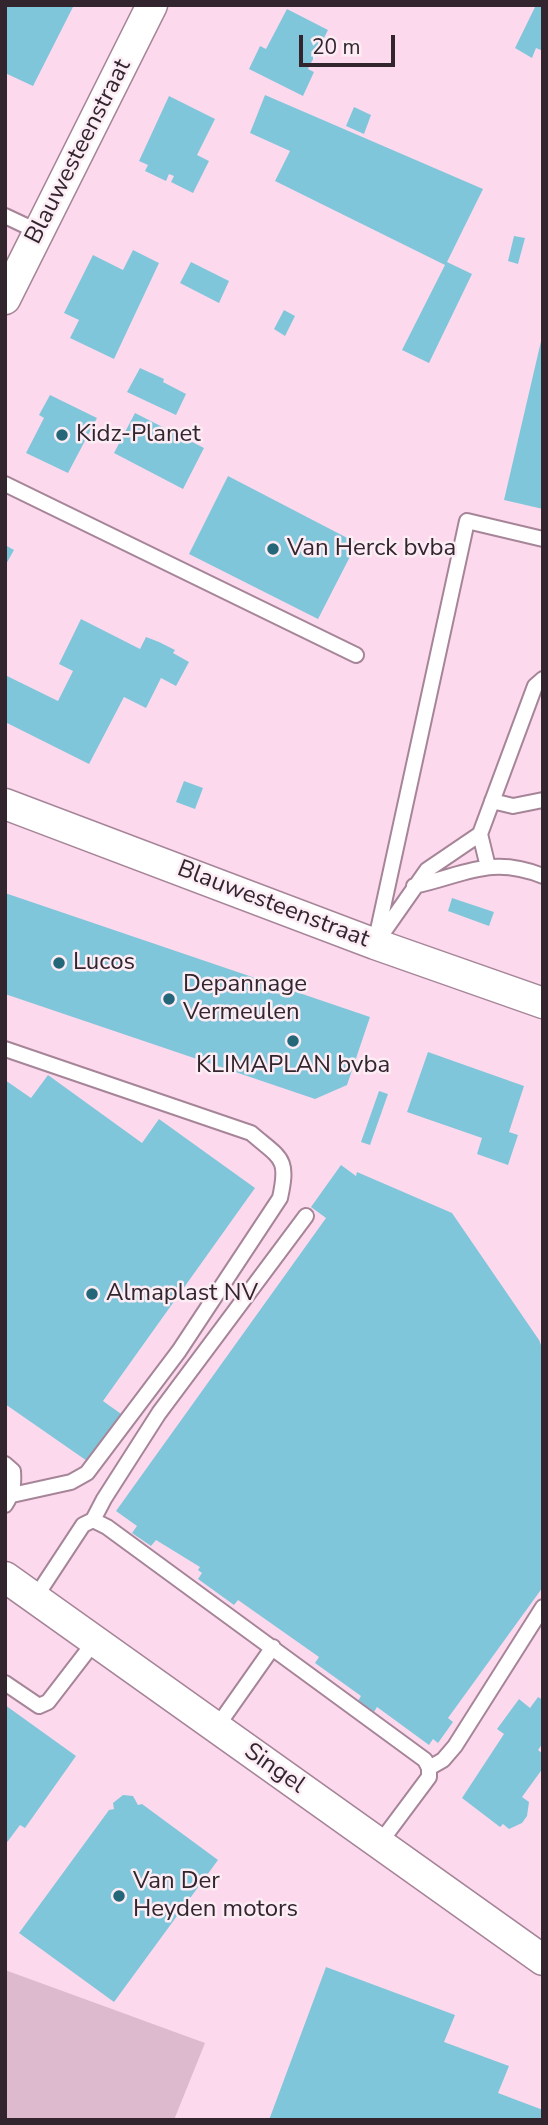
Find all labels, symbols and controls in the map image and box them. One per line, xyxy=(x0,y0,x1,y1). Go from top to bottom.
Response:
scale bar xyxy=(303,21,399,65)
text: 20 m xyxy=(312,33,361,61)
street label: Blauwesteenstraat xyxy=(20,55,138,249)
place label: Kidz-Planet xyxy=(76,421,201,449)
marker: Kidz-Planet xyxy=(54,427,70,443)
place label: Van Herck bvba xyxy=(287,535,456,563)
marker: Van Herck bvba xyxy=(265,541,281,557)
street label: Blauwesteenstraat xyxy=(173,855,373,955)
place label: Lucos xyxy=(73,949,135,977)
marker: Lucos xyxy=(51,955,67,971)
place label: Depannage Vermeulen xyxy=(183,971,307,1027)
marker: Depannage Vermeulen xyxy=(161,991,177,1007)
marker: KLIMAPLAN bvba xyxy=(285,1033,301,1049)
place label: KLIMAPLAN bvba xyxy=(196,1052,390,1080)
place label: Almaplast NV xyxy=(106,1280,258,1308)
marker: Almaplast NV xyxy=(84,1286,100,1302)
street label: Singel xyxy=(238,1738,310,1800)
place label: Van Der Heyden motors xyxy=(133,1868,298,1924)
marker: Van Der Heyden motors xyxy=(111,1888,127,1904)

